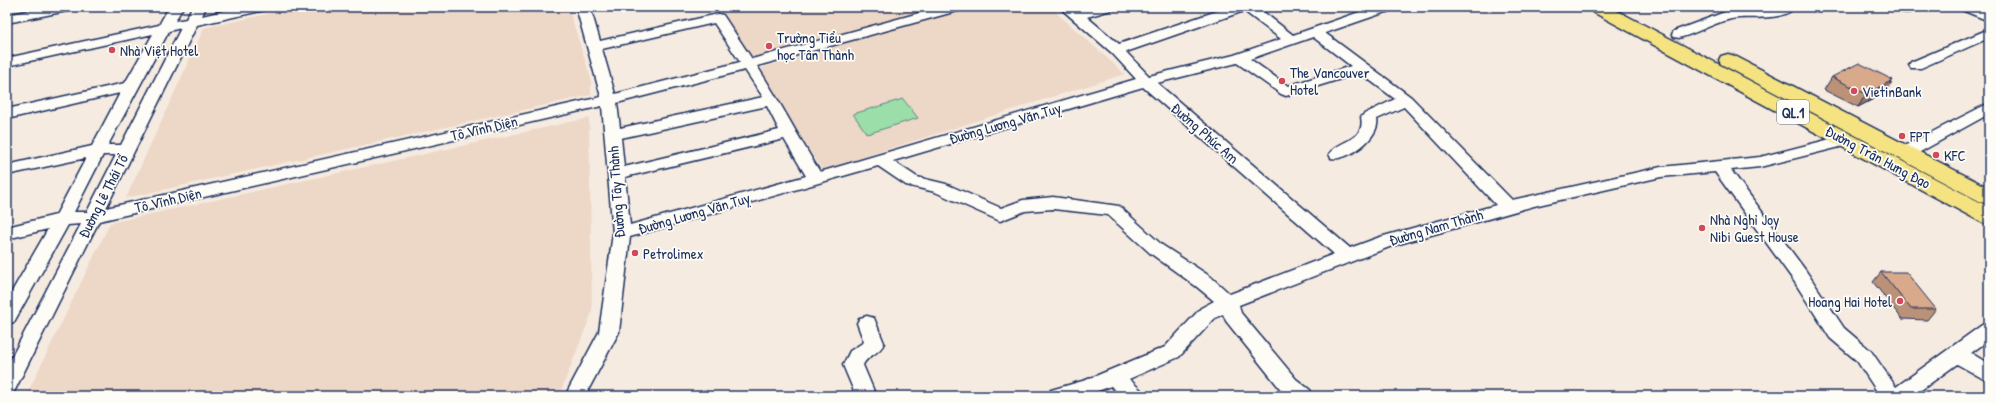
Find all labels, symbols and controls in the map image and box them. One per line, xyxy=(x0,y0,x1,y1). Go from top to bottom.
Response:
place label: Trường Tiểu học Tân Thành xyxy=(777,27,854,65)
place label: Nhà Việt Hotel xyxy=(120,40,198,61)
marker: Trường Tiểu học Tân Thành xyxy=(764,41,774,51)
marker: Nhà Việt Hotel xyxy=(107,45,117,55)
place label: The Vancouver Hotel xyxy=(1290,62,1370,100)
marker: The Vancouver Hotel xyxy=(1277,76,1287,86)
place label: VietinBank xyxy=(1862,81,1922,102)
marker: VietinBank xyxy=(1849,86,1859,96)
street label: Đường Lương Văn Tuỵ xyxy=(947,97,1063,149)
street label: Đường Phúc Am xyxy=(1167,98,1243,168)
road number: QL.1 xyxy=(1777,100,1809,124)
street label: Tô Vĩnh Diện xyxy=(448,110,520,146)
street label: Đường Trân Hưng Đạo xyxy=(1822,120,1934,194)
place label: FPT xyxy=(1909,126,1931,147)
marker: FPT xyxy=(1897,131,1907,141)
street label: Đường Tây Thành xyxy=(602,145,630,239)
place label: KFC xyxy=(1944,145,1966,166)
marker: KFC xyxy=(1931,150,1941,160)
street label: Đường Lê Thái Tổ xyxy=(73,151,133,241)
street label: Tô Vĩnh Diện xyxy=(132,182,204,218)
street label: Đường Lương Văn Tuỵ xyxy=(636,187,752,239)
street label: Đường Nam Thành xyxy=(1386,204,1486,250)
place label: Nhà Nghỉ Joy Nibi Guest House xyxy=(1710,209,1799,247)
marker: Nhà Nghỉ Joy Nibi Guest House xyxy=(1697,223,1707,233)
place label: Petrolimex xyxy=(643,243,704,264)
marker: Petrolimex xyxy=(630,248,640,258)
place label: Hoang Hai Hotel xyxy=(1808,291,1892,312)
marker: Hoang Hai Hotel xyxy=(1895,296,1905,306)

